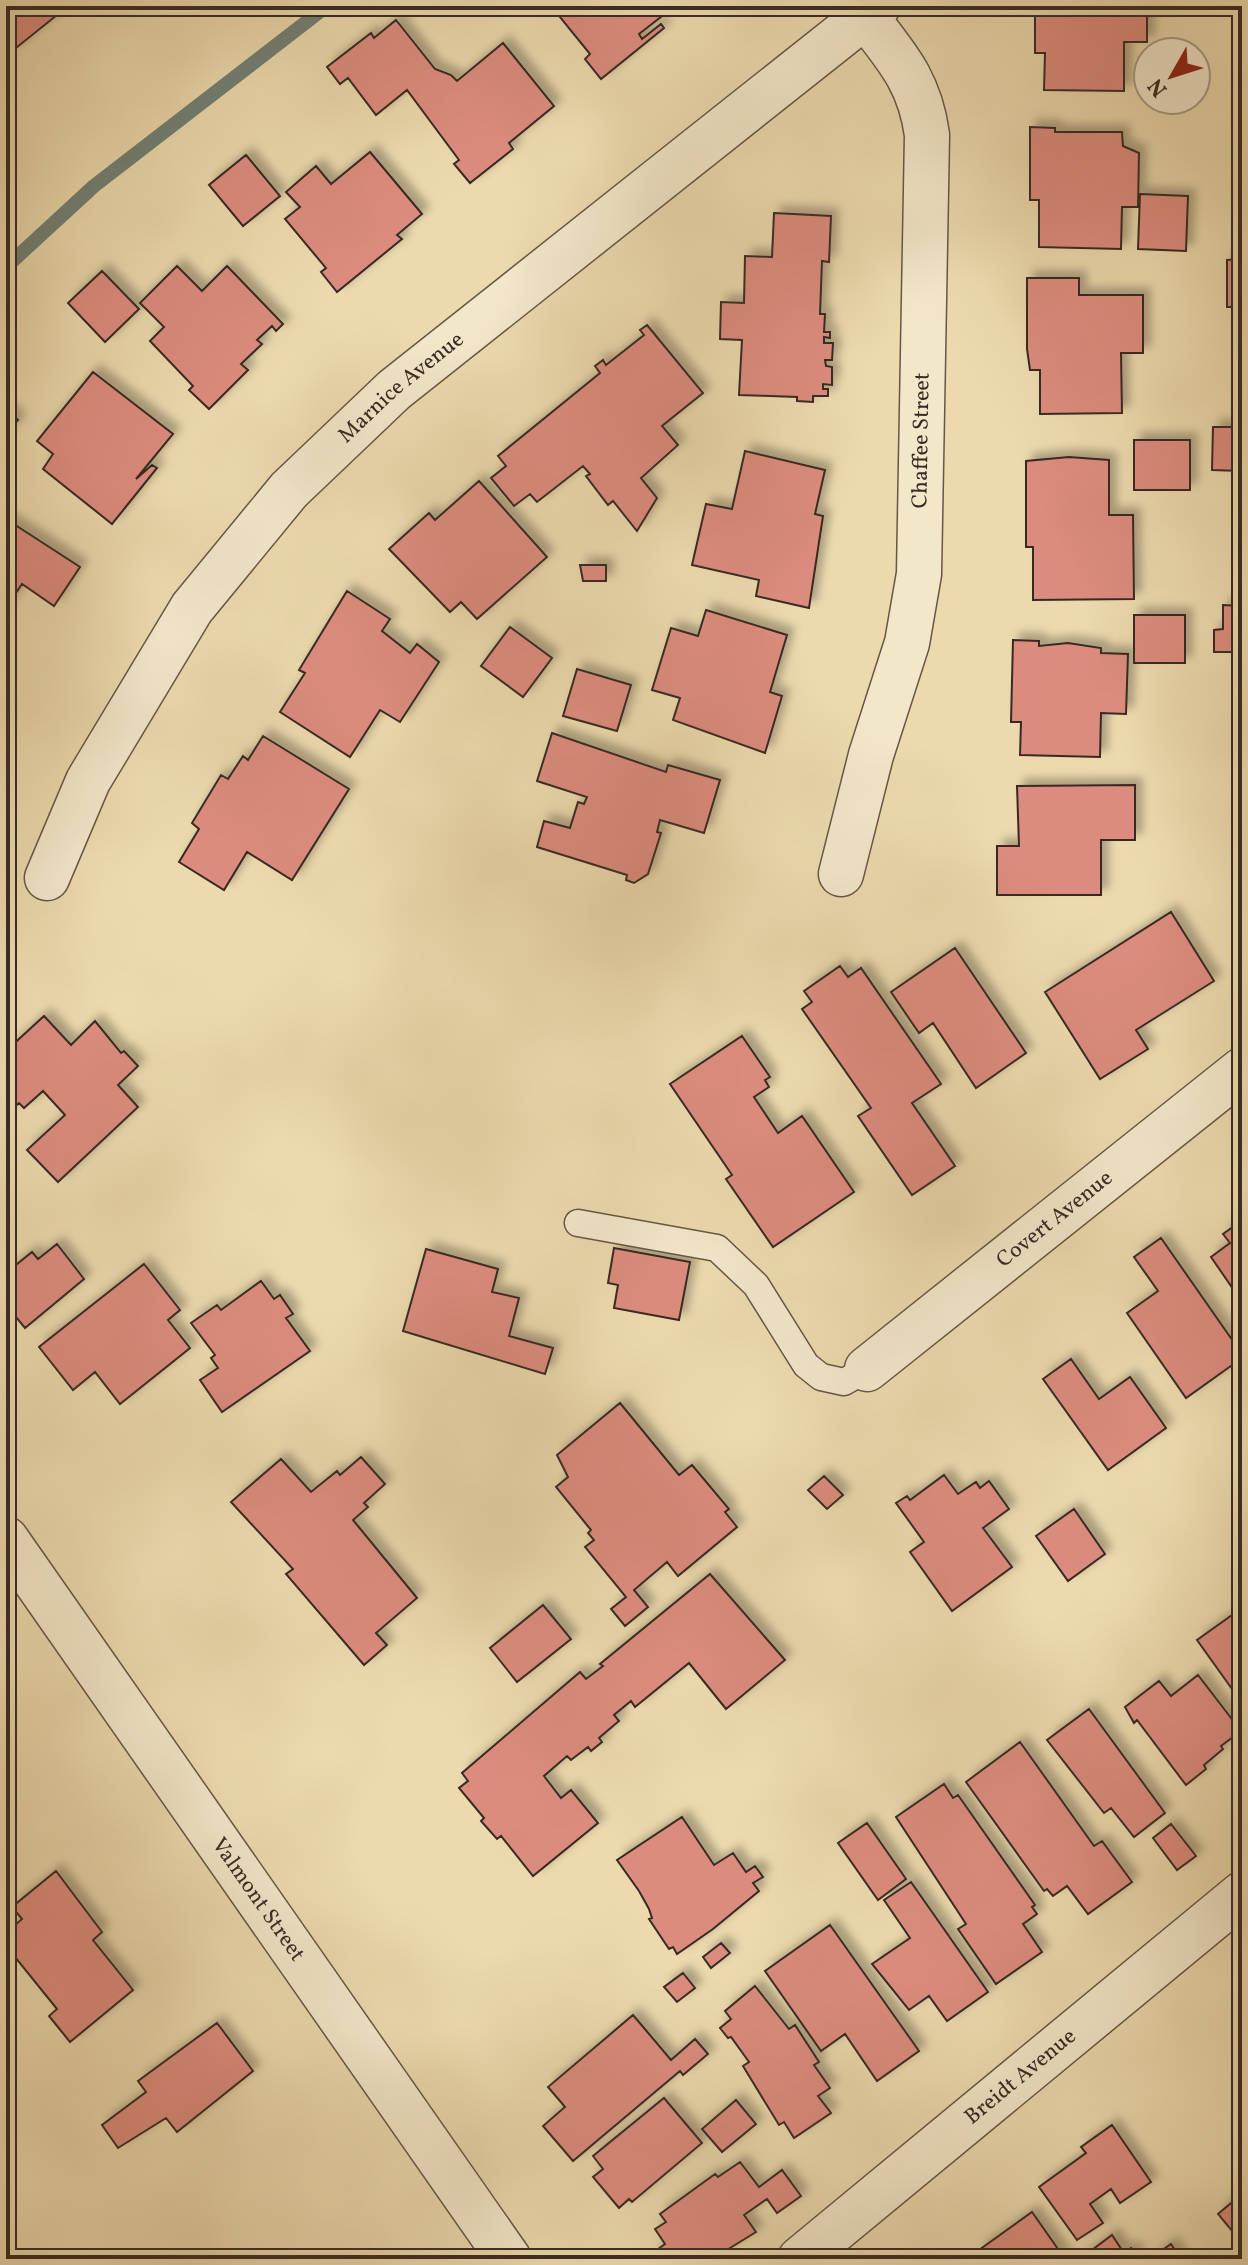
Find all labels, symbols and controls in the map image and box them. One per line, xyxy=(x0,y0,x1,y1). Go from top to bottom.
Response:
north arrow xyxy=(1132,36,1212,116)
text: N xyxy=(1141,71,1175,103)
street label: Marnice Avenue xyxy=(332,325,471,451)
street label: Chaffee Street xyxy=(905,372,938,509)
street label: Covert Avenue xyxy=(990,1163,1119,1275)
street label: Valmont Street xyxy=(204,1831,312,1968)
street label: Breidt Avenue xyxy=(958,2021,1083,2132)

